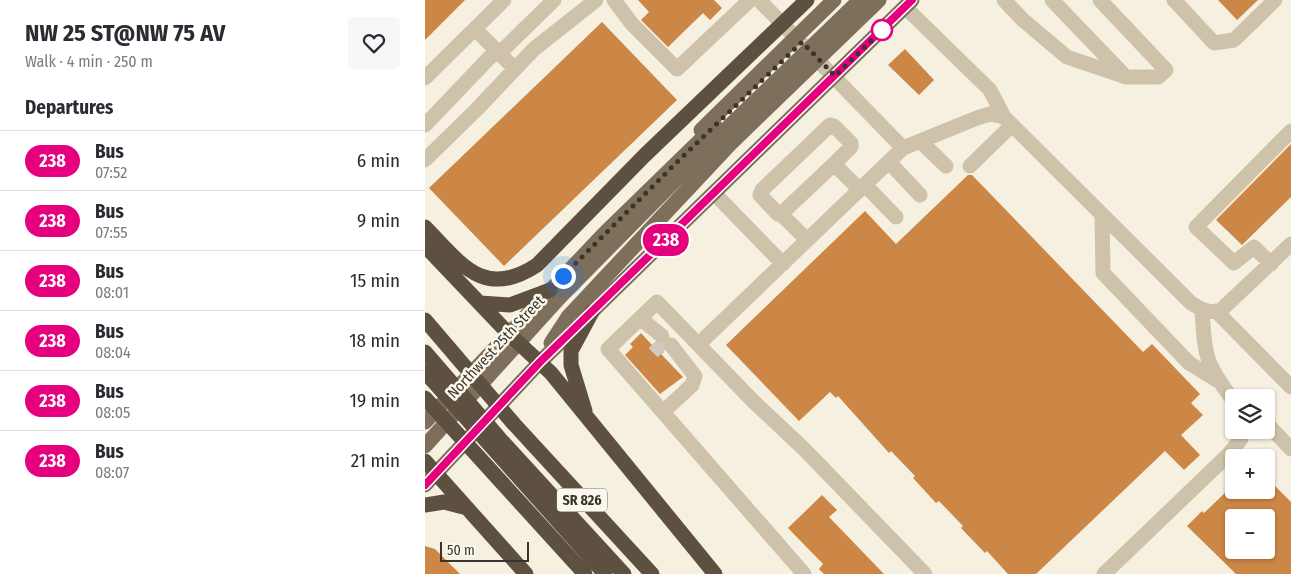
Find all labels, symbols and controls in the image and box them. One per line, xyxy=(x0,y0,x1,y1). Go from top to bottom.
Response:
button: heart xyxy=(348,17,400,69)
text: NW 25 ST@NW 75 AV xyxy=(25,19,225,47)
unlabelled marker xyxy=(871,19,893,41)
text: Walk · 4 min · 250 m xyxy=(25,52,153,71)
text: Departures xyxy=(25,96,113,119)
text: Bus xyxy=(95,140,124,163)
text: 6 min xyxy=(357,149,400,172)
text: 238 xyxy=(39,150,66,172)
text: 07:52 xyxy=(95,163,127,182)
text: Bus xyxy=(95,200,124,223)
text: 9 min xyxy=(357,209,400,232)
text: 238 xyxy=(39,210,66,232)
text: 07:55 xyxy=(95,223,128,242)
line badge: 238 xyxy=(637,224,695,256)
text: 238 xyxy=(653,229,679,251)
text: Bus xyxy=(95,260,124,283)
your location xyxy=(551,264,576,289)
text: 15 min xyxy=(350,269,400,292)
text: 238 xyxy=(39,270,66,292)
text: 08:01 xyxy=(95,283,129,302)
street label: Northwest 25th Street xyxy=(444,292,548,402)
text: Bus xyxy=(95,320,124,343)
text: 18 min xyxy=(349,329,400,352)
text: 238 xyxy=(39,330,66,352)
text: 08:04 xyxy=(95,343,131,362)
text: Bus xyxy=(95,380,124,403)
text: 19 min xyxy=(349,389,400,412)
map controls xyxy=(1225,389,1275,559)
button: layers xyxy=(1225,389,1275,439)
text: 238 xyxy=(39,390,66,412)
text: 08:05 xyxy=(95,403,130,422)
text: Bus xyxy=(95,440,124,463)
text: 21 min xyxy=(351,449,400,472)
button: + xyxy=(1225,449,1275,499)
text: 238 xyxy=(39,450,66,472)
text: 08:07 xyxy=(95,463,129,482)
road number: SR 826 xyxy=(557,488,607,512)
button: − xyxy=(1225,509,1275,559)
scale bar xyxy=(440,539,529,562)
text: 50 m xyxy=(447,542,475,559)

